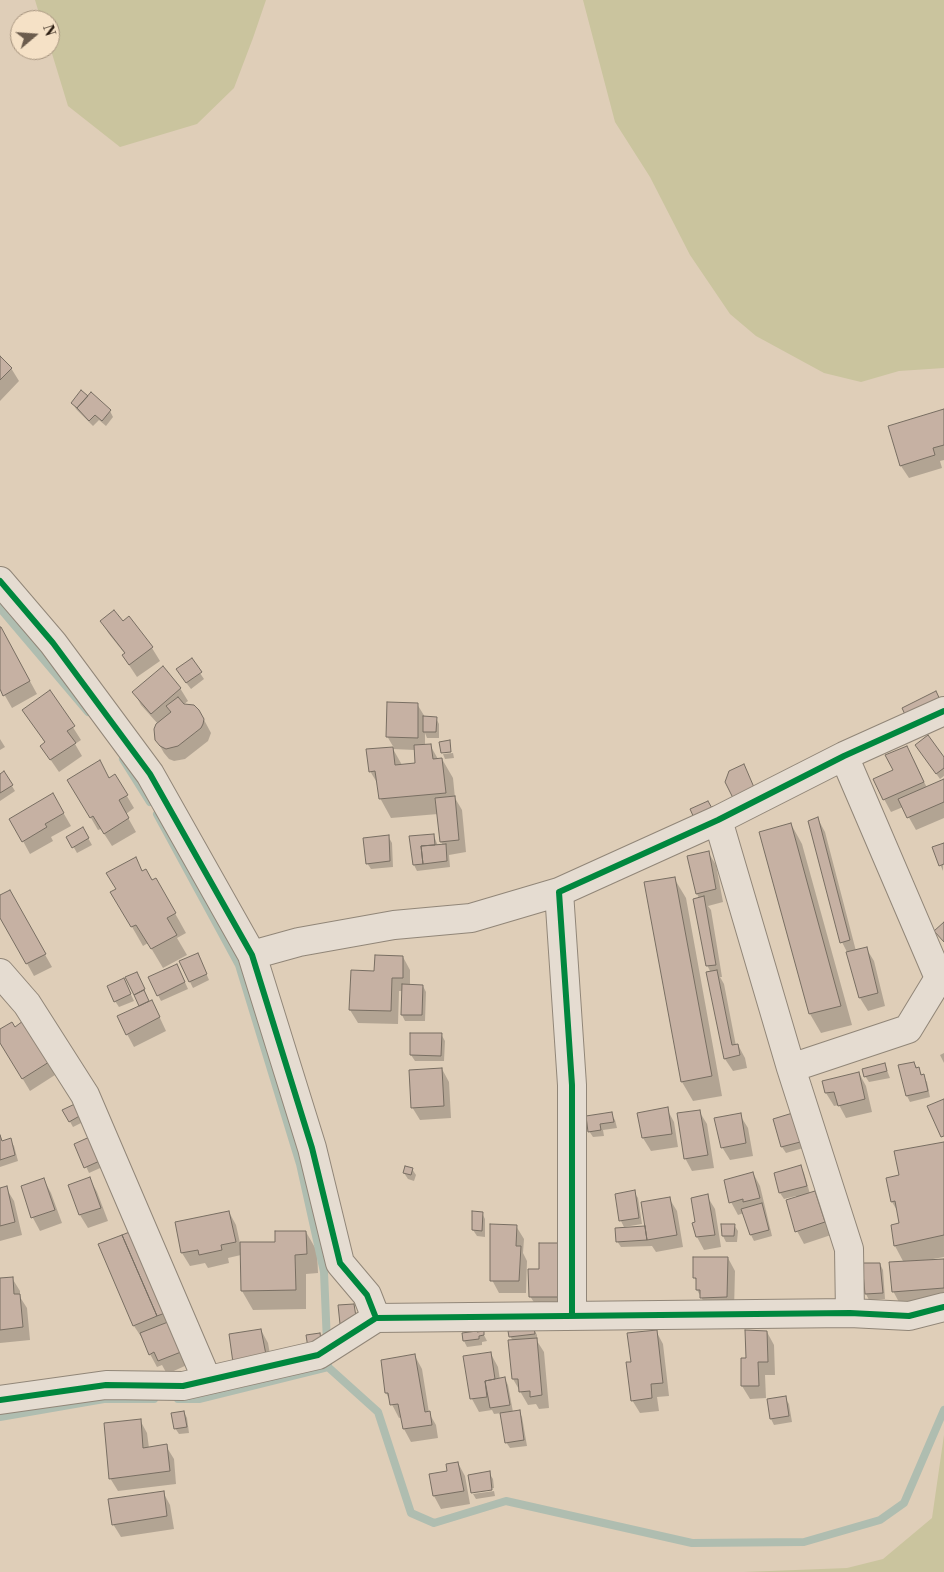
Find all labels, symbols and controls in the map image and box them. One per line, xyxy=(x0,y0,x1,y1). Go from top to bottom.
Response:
north arrow xyxy=(10,10,60,60)
text: N xyxy=(38,23,59,39)

